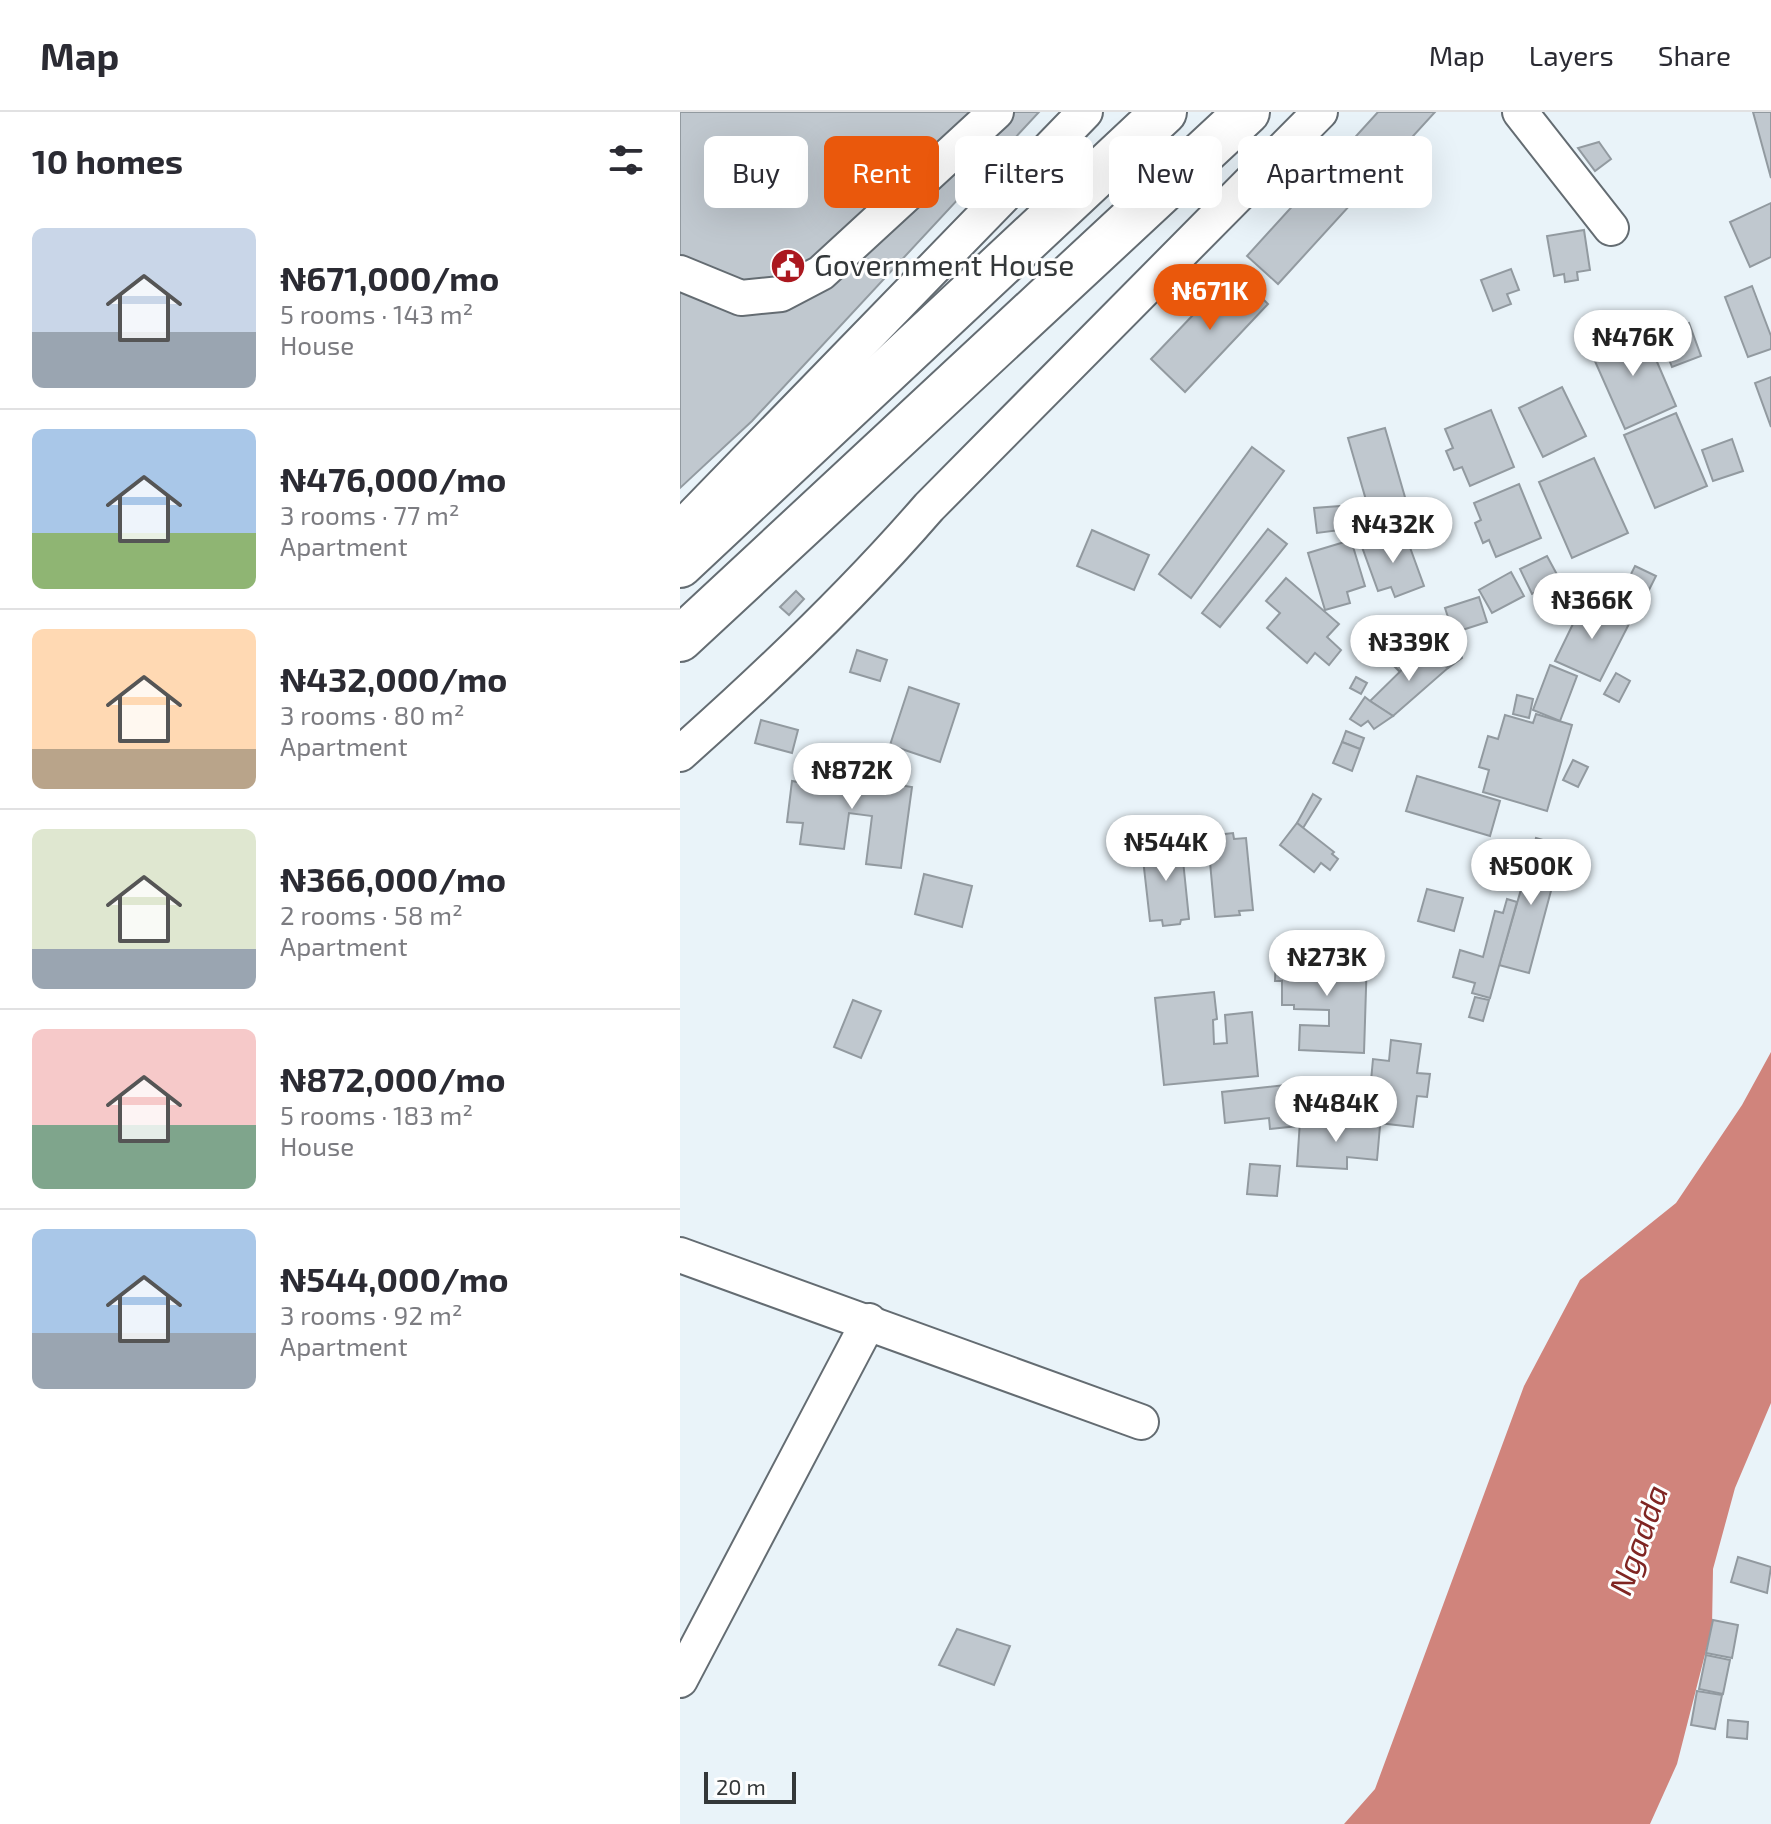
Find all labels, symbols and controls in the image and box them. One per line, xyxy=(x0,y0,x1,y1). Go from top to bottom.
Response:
text: Map xyxy=(40,32,119,78)
text: Map xyxy=(1429,38,1485,72)
text: Layers xyxy=(1529,38,1614,72)
text: Share xyxy=(1658,38,1731,72)
chip: Buy xyxy=(704,136,808,208)
chip: Rent xyxy=(824,136,939,208)
chip: Filters xyxy=(955,136,1093,208)
chip: New xyxy=(1109,136,1222,208)
chip: Apartment xyxy=(1238,136,1432,208)
icon: filters xyxy=(604,138,648,182)
text: 10 homes xyxy=(32,140,183,181)
place label: Government House xyxy=(814,246,1074,282)
public building icon: Government House xyxy=(769,247,807,285)
text: ₦671,000/mo xyxy=(280,257,499,298)
icon: home xyxy=(96,260,192,356)
pin: ₦671K xyxy=(1154,264,1266,332)
text: ₦671K xyxy=(1172,274,1248,305)
text: 5 rooms · 143 m² xyxy=(280,298,473,329)
pin: ₦476K xyxy=(1577,310,1689,378)
text: ₦476K xyxy=(1592,320,1674,351)
text: House xyxy=(280,329,354,360)
text: ₦476,000/mo xyxy=(280,458,506,499)
icon: home xyxy=(96,461,192,557)
pin: ₦432K xyxy=(1337,497,1449,565)
text: 3 rooms · 77 m² xyxy=(280,499,460,530)
text: ₦432K xyxy=(1352,507,1435,538)
text: Apartment xyxy=(280,530,408,561)
pin: ₦366K xyxy=(1536,573,1648,641)
text: ₦366K xyxy=(1551,583,1633,614)
pin: ₦339K xyxy=(1353,615,1465,683)
text: ₦339K xyxy=(1368,625,1450,656)
text: ₦432,000/mo xyxy=(280,658,507,699)
icon: home xyxy=(96,661,192,757)
text: 3 rooms · 80 m² xyxy=(280,699,464,730)
text: Apartment xyxy=(280,730,408,761)
pin: ₦872K xyxy=(796,743,908,811)
text: ₦872K xyxy=(811,753,893,784)
pin: ₦544K xyxy=(1110,815,1222,883)
text: ₦544K xyxy=(1124,825,1208,856)
pin: ₦500K xyxy=(1475,839,1587,907)
text: ₦500K xyxy=(1489,849,1573,880)
text: ₦366,000/mo xyxy=(280,858,506,899)
icon: home xyxy=(96,861,192,957)
text: 2 rooms · 58 m² xyxy=(280,899,463,930)
text: Apartment xyxy=(280,930,408,961)
pin: ₦273K xyxy=(1271,930,1383,998)
text: ₦273K xyxy=(1287,940,1367,971)
text: ₦872,000/mo xyxy=(280,1058,505,1099)
icon: home xyxy=(96,1061,192,1157)
pin: ₦484K xyxy=(1280,1076,1392,1144)
text: ₦484K xyxy=(1293,1086,1379,1117)
text: 5 rooms · 183 m² xyxy=(280,1099,473,1130)
text: House xyxy=(280,1130,354,1161)
text: ₦544,000/mo xyxy=(280,1258,509,1299)
icon: home xyxy=(96,1261,192,1357)
text: 3 rooms · 92 m² xyxy=(280,1299,462,1330)
text: Apartment xyxy=(280,1330,408,1361)
water label: Ngadda xyxy=(1600,1479,1675,1600)
scale bar xyxy=(704,1768,796,1804)
text: 20 m xyxy=(716,1773,766,1799)

